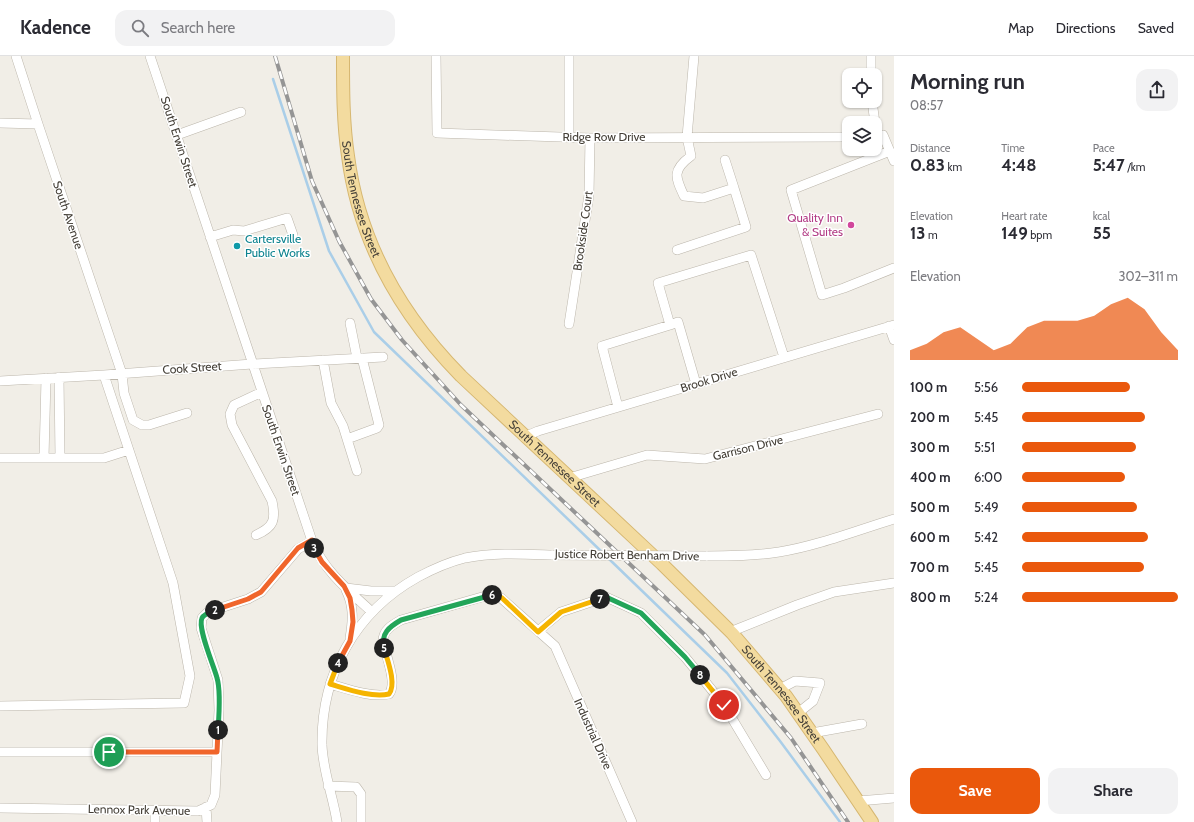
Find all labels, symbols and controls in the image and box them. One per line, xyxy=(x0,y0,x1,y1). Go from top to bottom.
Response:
search box xyxy=(115,10,395,46)
text: Kadence xyxy=(20,16,91,39)
icon: search xyxy=(129,17,151,39)
text: Search here xyxy=(161,19,235,37)
text: Map xyxy=(1008,19,1034,37)
text: Directions xyxy=(1056,19,1116,37)
text: Saved xyxy=(1138,19,1174,37)
map controls xyxy=(842,68,882,156)
button: locate xyxy=(842,68,882,108)
text: Morning run xyxy=(910,68,1025,95)
button: share xyxy=(1136,69,1178,111)
street label: South Erwin Street xyxy=(158,94,201,189)
text: 08:57 xyxy=(910,97,943,113)
button: layers xyxy=(842,116,882,156)
street label: Ridge Row Drive xyxy=(562,129,646,144)
street label: South Tennessee Street xyxy=(339,140,384,259)
text: Distance xyxy=(910,141,951,155)
text: Time xyxy=(1001,141,1025,155)
text: Pace xyxy=(1093,141,1115,155)
text: 0.83 xyxy=(910,155,945,175)
text: 4:48 xyxy=(1001,155,1037,175)
text: 5:47 xyxy=(1093,155,1125,175)
text: km xyxy=(945,160,962,174)
text: /km xyxy=(1125,160,1145,174)
street label: South Avenue xyxy=(50,179,87,251)
street label: Brookside Court xyxy=(569,190,596,272)
text: Elevation xyxy=(910,209,953,223)
text: Heart rate xyxy=(1001,209,1047,223)
text: kcal xyxy=(1093,209,1110,223)
place label: Quality Inn & Suites xyxy=(787,210,843,239)
marker: Quality Inn & Suites xyxy=(846,220,856,230)
text: 13 xyxy=(910,223,925,243)
text: 149 xyxy=(1001,223,1028,243)
text: 55 xyxy=(1093,223,1111,243)
text: m xyxy=(925,228,938,242)
text: bpm xyxy=(1028,228,1052,242)
place label: Cartersville Public Works xyxy=(245,231,310,260)
marker: Cartersville Public Works xyxy=(232,241,242,251)
text: Elevation xyxy=(910,268,961,284)
text: 302–311 m xyxy=(1119,268,1178,284)
street label: Cook Street xyxy=(162,358,222,377)
street label: Brook Drive xyxy=(678,364,739,395)
text: 100 m xyxy=(910,379,947,395)
text: 5:56 xyxy=(974,379,998,395)
street label: South Erwin Street xyxy=(259,402,304,497)
text: 200 m xyxy=(910,409,949,425)
text: 5:45 xyxy=(974,409,998,425)
street label: South Tennessee Street xyxy=(506,417,604,510)
street label: Garrison Drive xyxy=(711,432,785,463)
text: 300 m xyxy=(910,439,950,455)
text: 5:51 xyxy=(974,439,995,455)
text: 400 m xyxy=(910,469,951,485)
text: 6:00 xyxy=(974,469,1002,485)
text: 500 m xyxy=(910,499,950,515)
text: 5:49 xyxy=(974,499,999,515)
text: 600 m xyxy=(910,529,950,545)
text: 5:42 xyxy=(974,529,998,545)
pin: 3 xyxy=(304,538,324,558)
text: 3 xyxy=(311,541,317,555)
street label: Justice Robert Benham Drive xyxy=(554,546,699,563)
text: 700 m xyxy=(910,559,949,575)
text: 5:45 xyxy=(974,559,998,575)
pin: 6 xyxy=(482,585,502,605)
text: 6 xyxy=(489,588,495,602)
pin: 7 xyxy=(590,589,610,609)
text: 800 m xyxy=(910,589,950,605)
text: 5:24 xyxy=(974,589,998,605)
text: 7 xyxy=(597,592,603,606)
pin: 2 xyxy=(205,600,225,620)
text: 2 xyxy=(212,603,218,617)
pin: 5 xyxy=(374,638,394,658)
text: 5 xyxy=(381,641,387,655)
street label: South Tennessee Street xyxy=(739,642,824,746)
pin: 4 xyxy=(328,653,348,673)
text: 4 xyxy=(335,656,341,670)
pin: 8 xyxy=(690,665,710,685)
text: 8 xyxy=(697,668,703,682)
pin xyxy=(707,688,741,722)
icon: check xyxy=(713,694,735,716)
street label: Industrial Drive xyxy=(571,696,616,772)
pin: 1 xyxy=(208,720,228,740)
text: 1 xyxy=(216,723,220,737)
pin xyxy=(92,735,126,769)
icon: arrive xyxy=(98,741,120,763)
button: Save xyxy=(910,768,1040,814)
button: Share xyxy=(1048,768,1178,814)
street label: Lennox Park Avenue xyxy=(88,801,190,818)

